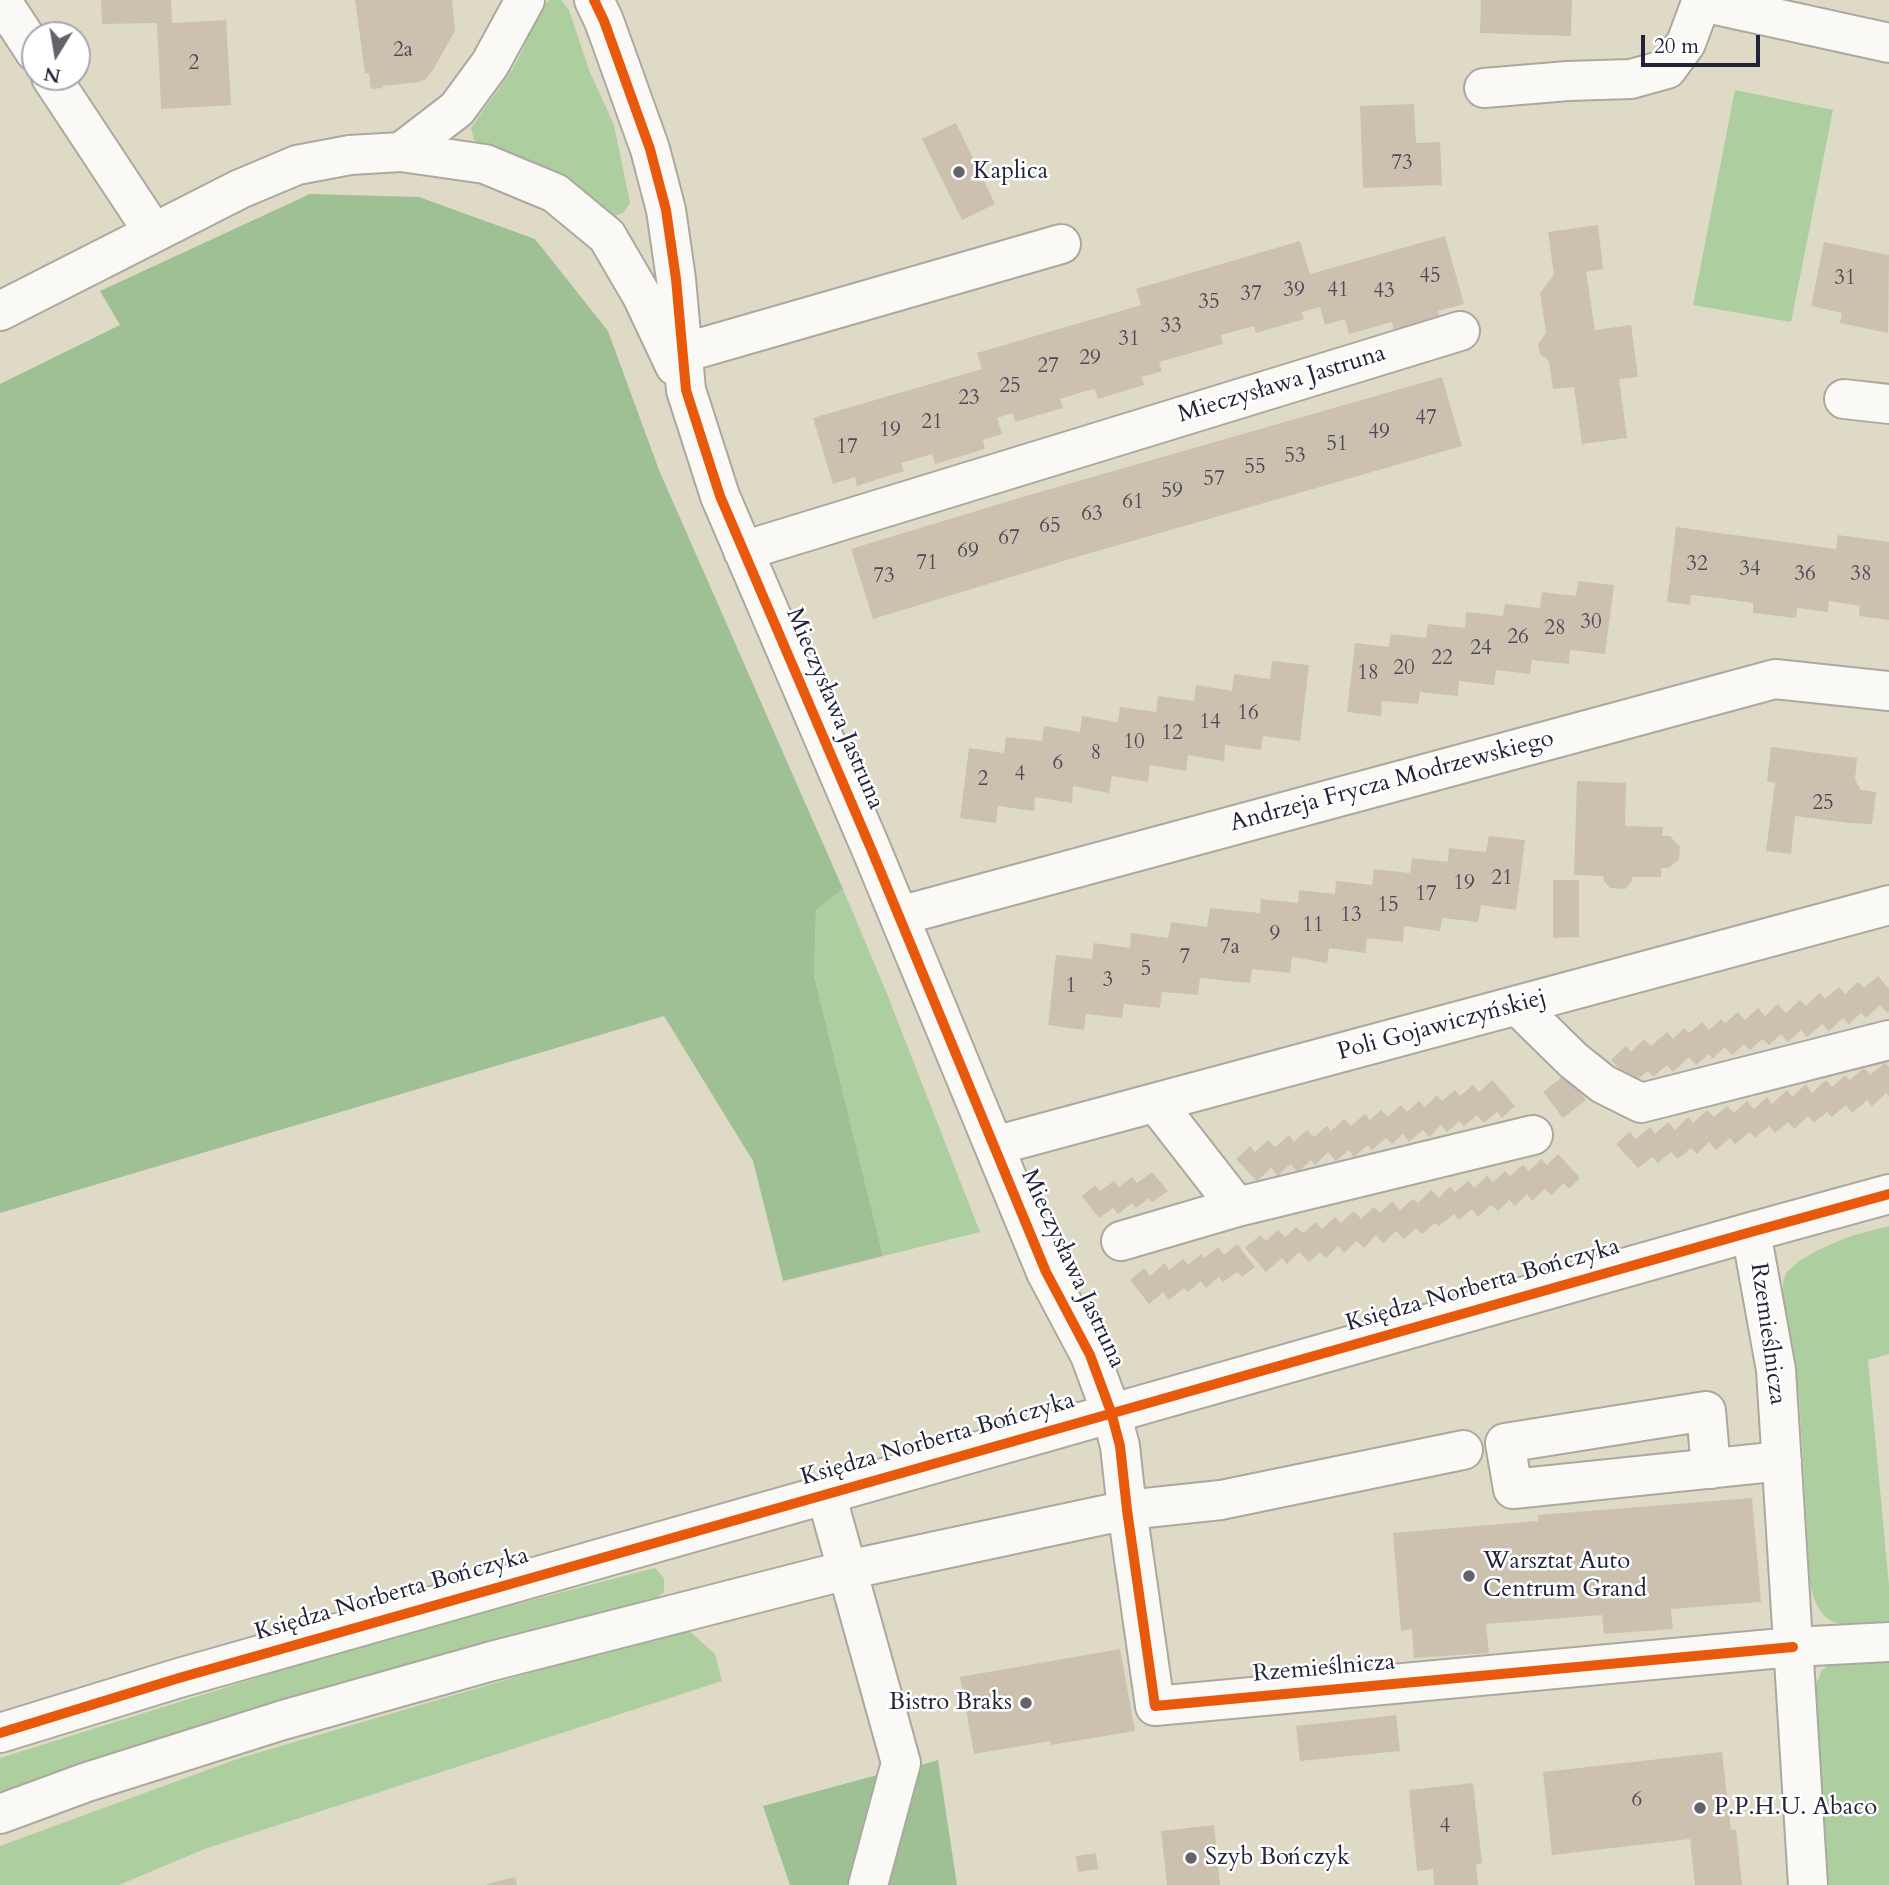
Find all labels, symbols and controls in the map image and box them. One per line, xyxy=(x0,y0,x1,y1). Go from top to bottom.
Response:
north arrow xyxy=(21,21,91,91)
scale bar xyxy=(1644,21,1763,65)
text: 20 m xyxy=(1654,32,1699,61)
house number: 2a xyxy=(393,38,413,64)
house number: 2 xyxy=(189,51,199,77)
text: N xyxy=(42,60,63,89)
house number: 73 xyxy=(1391,151,1413,177)
place label: Kaplica xyxy=(973,158,1048,186)
marker: Kaplica xyxy=(951,164,967,180)
house number: 45 xyxy=(1419,264,1441,290)
house number: 31 xyxy=(1834,266,1856,292)
house number: 39 xyxy=(1283,278,1305,304)
house number: 41 xyxy=(1327,278,1349,304)
house number: 43 xyxy=(1373,279,1395,305)
house number: 37 xyxy=(1240,282,1262,308)
house number: 35 xyxy=(1198,290,1220,316)
house number: 33 xyxy=(1160,314,1182,340)
house number: 31 xyxy=(1118,327,1140,353)
street label: Mieczysława Jastruna xyxy=(1175,340,1389,430)
house number: 29 xyxy=(1079,346,1101,372)
house number: 27 xyxy=(1037,354,1059,380)
house number: 25 xyxy=(999,374,1021,400)
house number: 23 xyxy=(958,386,980,412)
house number: 47 xyxy=(1415,406,1437,432)
house number: 21 xyxy=(921,410,943,436)
house number: 19 xyxy=(879,418,901,444)
house number: 49 xyxy=(1368,420,1390,446)
house number: 51 xyxy=(1326,432,1348,458)
house number: 17 xyxy=(836,435,858,461)
house number: 53 xyxy=(1284,444,1306,470)
house number: 55 xyxy=(1244,455,1266,481)
house number: 57 xyxy=(1203,467,1225,493)
house number: 59 xyxy=(1161,479,1183,505)
house number: 61 xyxy=(1122,490,1144,516)
house number: 63 xyxy=(1081,502,1103,528)
house number: 65 xyxy=(1039,514,1061,540)
house number: 67 xyxy=(998,526,1020,552)
house number: 69 xyxy=(957,539,979,565)
house number: 71 xyxy=(916,551,938,577)
house number: 32 xyxy=(1686,552,1708,578)
house number: 34 xyxy=(1739,557,1761,583)
house number: 36 xyxy=(1794,562,1816,588)
house number: 38 xyxy=(1850,562,1872,588)
house number: 73 xyxy=(873,564,895,590)
street label: Mieczysława Jastruna xyxy=(779,604,889,814)
house number: 30 xyxy=(1580,610,1602,636)
house number: 28 xyxy=(1544,616,1566,642)
house number: 26 xyxy=(1507,625,1529,651)
house number: 24 xyxy=(1470,636,1492,662)
house number: 22 xyxy=(1431,646,1453,672)
house number: 20 xyxy=(1393,656,1415,682)
house number: 18 xyxy=(1357,661,1379,687)
house number: 16 xyxy=(1237,701,1259,727)
house number: 14 xyxy=(1199,710,1221,736)
house number: 12 xyxy=(1161,721,1183,747)
street label: Andrzeja Frycza Modrzewskiego xyxy=(1227,725,1557,839)
house number: 10 xyxy=(1123,730,1145,756)
house number: 8 xyxy=(1091,741,1101,767)
house number: 6 xyxy=(1053,751,1063,777)
house number: 4 xyxy=(1015,762,1025,788)
house number: 2 xyxy=(978,767,988,793)
house number: 25 xyxy=(1812,791,1834,817)
house number: 21 xyxy=(1491,866,1513,892)
house number: 19 xyxy=(1453,871,1475,897)
house number: 17 xyxy=(1415,882,1437,908)
house number: 15 xyxy=(1377,893,1399,919)
house number: 13 xyxy=(1340,903,1362,929)
house number: 11 xyxy=(1302,913,1324,939)
house number: 9 xyxy=(1270,922,1280,948)
house number: 7a xyxy=(1220,935,1240,961)
house number: 7 xyxy=(1180,945,1190,971)
house number: 5 xyxy=(1141,957,1151,983)
house number: 3 xyxy=(1103,968,1113,994)
house number: 1 xyxy=(1066,974,1076,1000)
street label: Poli Gojawiczyńskiej xyxy=(1334,984,1550,1068)
street label: Mieczysława Jastruna xyxy=(1013,1165,1131,1373)
street label: Księdza Norberta Bończyka xyxy=(1343,1233,1623,1339)
street label: Rzemieślnicza xyxy=(1743,1261,1791,1407)
street label: Księdza Norberta Bończyka xyxy=(798,1387,1078,1493)
street label: Księdza Norberta Bończyka xyxy=(252,1542,532,1648)
place label: Warsztat Auto Centrum Grand xyxy=(1483,1548,1647,1604)
marker: Warsztat Auto Centrum Grand xyxy=(1461,1568,1477,1584)
street label: Rzemieślnicza xyxy=(1252,1648,1396,1690)
place label: Bistro Braks xyxy=(889,1689,1012,1717)
marker: Bistro Braks xyxy=(1018,1695,1034,1711)
house number: 6 xyxy=(1632,1788,1642,1814)
place label: P.P.H.U. Abaco xyxy=(1714,1794,1877,1822)
marker: P.P.H.U. Abaco xyxy=(1692,1800,1708,1816)
house number: 4 xyxy=(1440,1814,1450,1840)
place label: Szyb Bończyk xyxy=(1205,1844,1350,1872)
marker: Szyb Bończyk xyxy=(1183,1850,1199,1866)

